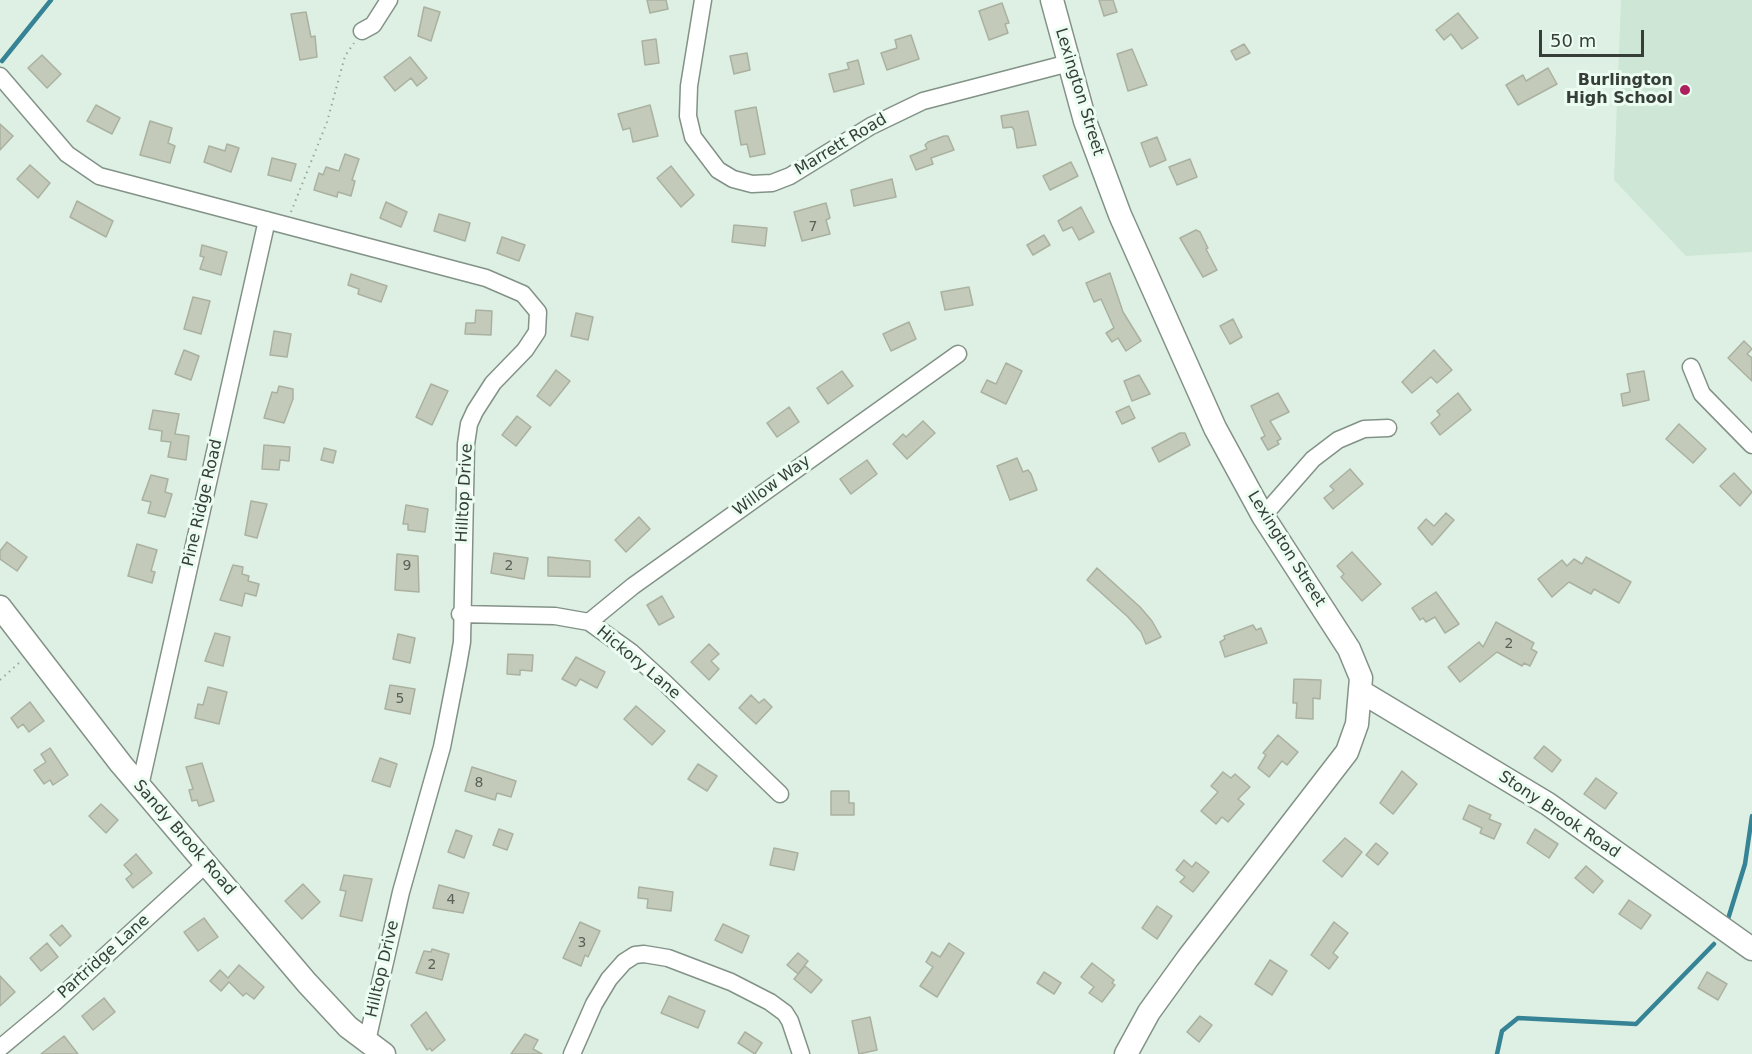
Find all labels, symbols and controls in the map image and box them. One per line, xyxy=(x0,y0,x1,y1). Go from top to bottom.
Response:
scale bar xyxy=(1542,18,1647,56)
street label: Lexington Street xyxy=(1050,26,1108,158)
text: 50 m xyxy=(1550,30,1596,51)
place label: Burlington High School xyxy=(1566,71,1673,109)
marker: Burlington High School xyxy=(1678,83,1692,97)
street label: Marrett Road xyxy=(792,110,890,180)
house number: 7 xyxy=(809,219,817,235)
street label: Pine Ridge Road xyxy=(179,438,227,568)
street label: Hilltop Drive xyxy=(453,443,477,543)
street label: Willow Way xyxy=(730,452,814,520)
street label: Lexington Street xyxy=(1243,488,1329,610)
house number: 9 xyxy=(403,558,411,574)
house number: 2 xyxy=(505,558,513,574)
street label: Hickory Lane xyxy=(592,622,684,704)
house number: 2 xyxy=(1505,636,1513,652)
house number: 5 xyxy=(396,691,404,707)
street label: Stony Brook Road xyxy=(1495,767,1623,863)
house number: 8 xyxy=(475,775,483,791)
street label: Sandy Brook Road xyxy=(129,777,239,899)
house number: 4 xyxy=(447,892,455,908)
street label: Partridge Lane xyxy=(54,911,154,1003)
street label: Hilltop Drive xyxy=(362,918,404,1020)
house number: 3 xyxy=(578,935,586,951)
house number: 2 xyxy=(428,957,436,973)

